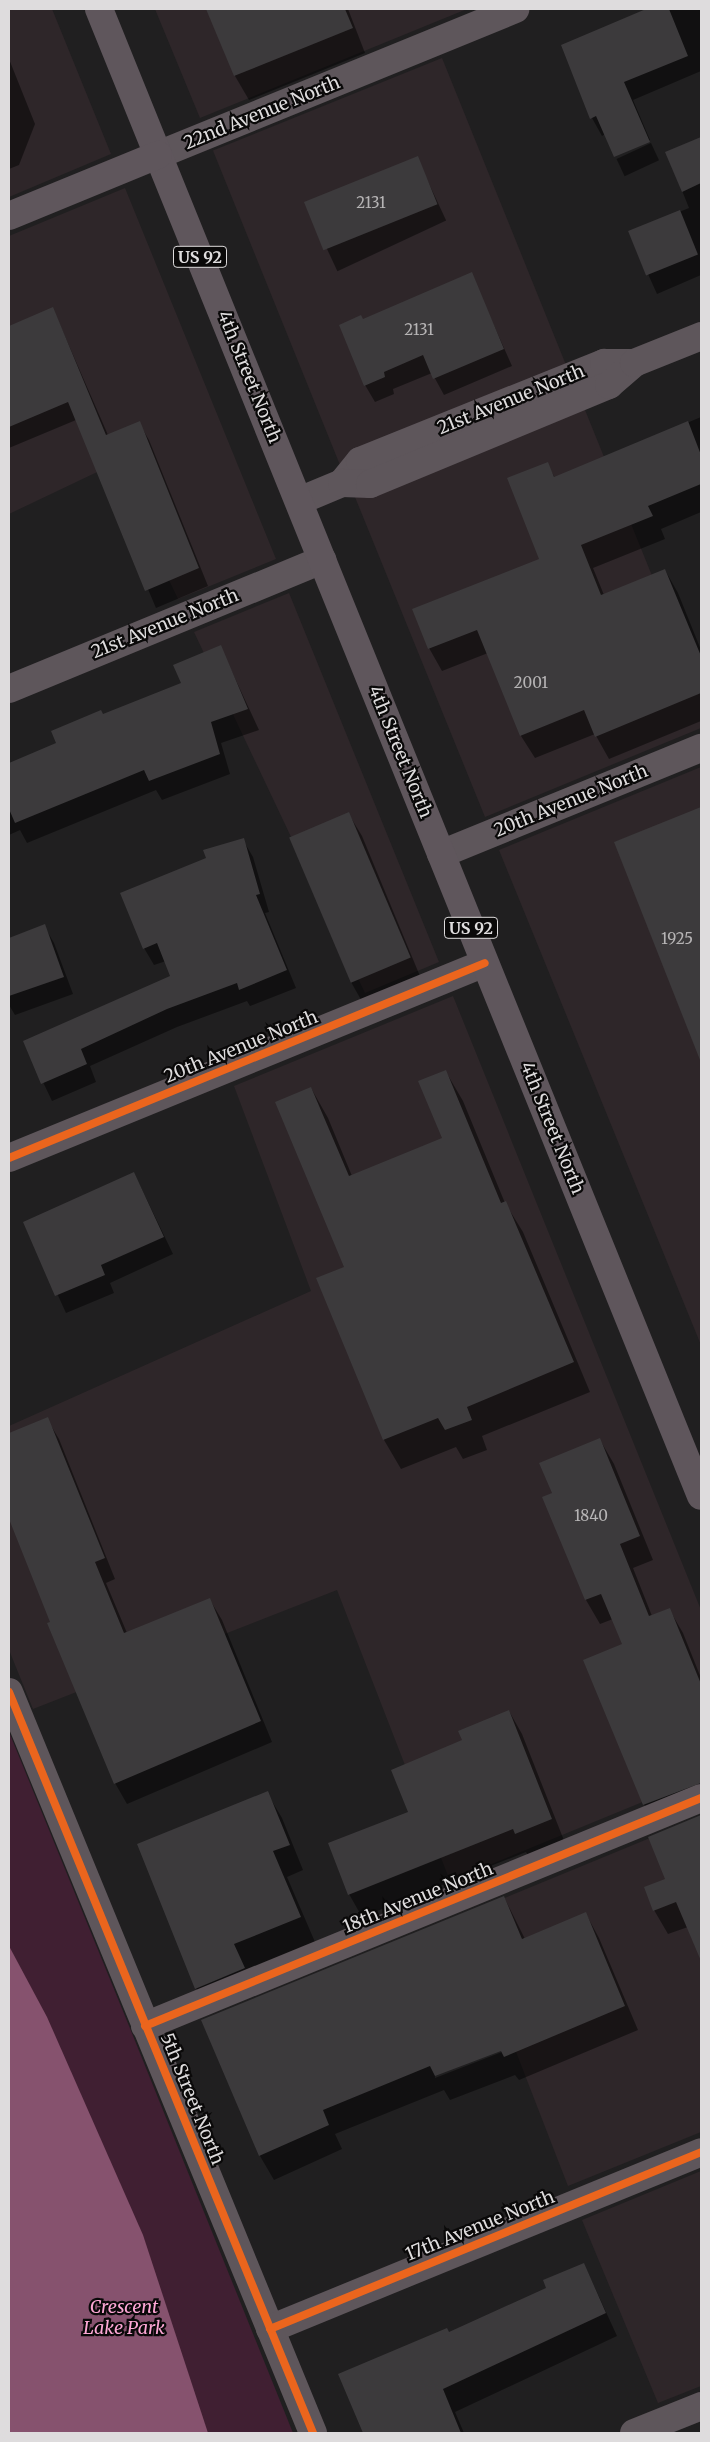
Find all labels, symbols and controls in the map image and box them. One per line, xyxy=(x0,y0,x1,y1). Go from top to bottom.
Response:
street label: 22nd Avenue North xyxy=(181,72,343,154)
house number: 2131 xyxy=(356,194,386,212)
road number: US 92 xyxy=(172,243,228,270)
street label: 4th Street North xyxy=(213,308,285,446)
house number: 2131 xyxy=(404,321,434,339)
street label: 21st Avenue North xyxy=(434,361,588,439)
street label: 21st Avenue North xyxy=(88,585,242,663)
house number: 2001 xyxy=(514,674,548,692)
street label: 4th Street North xyxy=(364,683,436,821)
street label: 20th Avenue North xyxy=(491,760,651,842)
road number: US 92 xyxy=(444,914,498,941)
house number: 1925 xyxy=(661,930,693,948)
street label: 20th Avenue North xyxy=(161,1006,321,1088)
street label: 4th Street North xyxy=(516,1059,588,1197)
house number: 1840 xyxy=(574,1507,608,1525)
street label: 18th Avenue North xyxy=(340,1858,496,1938)
street label: 5th Street North xyxy=(156,2030,228,2168)
street label: 17th Avenue North xyxy=(402,2186,558,2266)
park label: Crescent Lake Park xyxy=(83,2297,165,2340)

